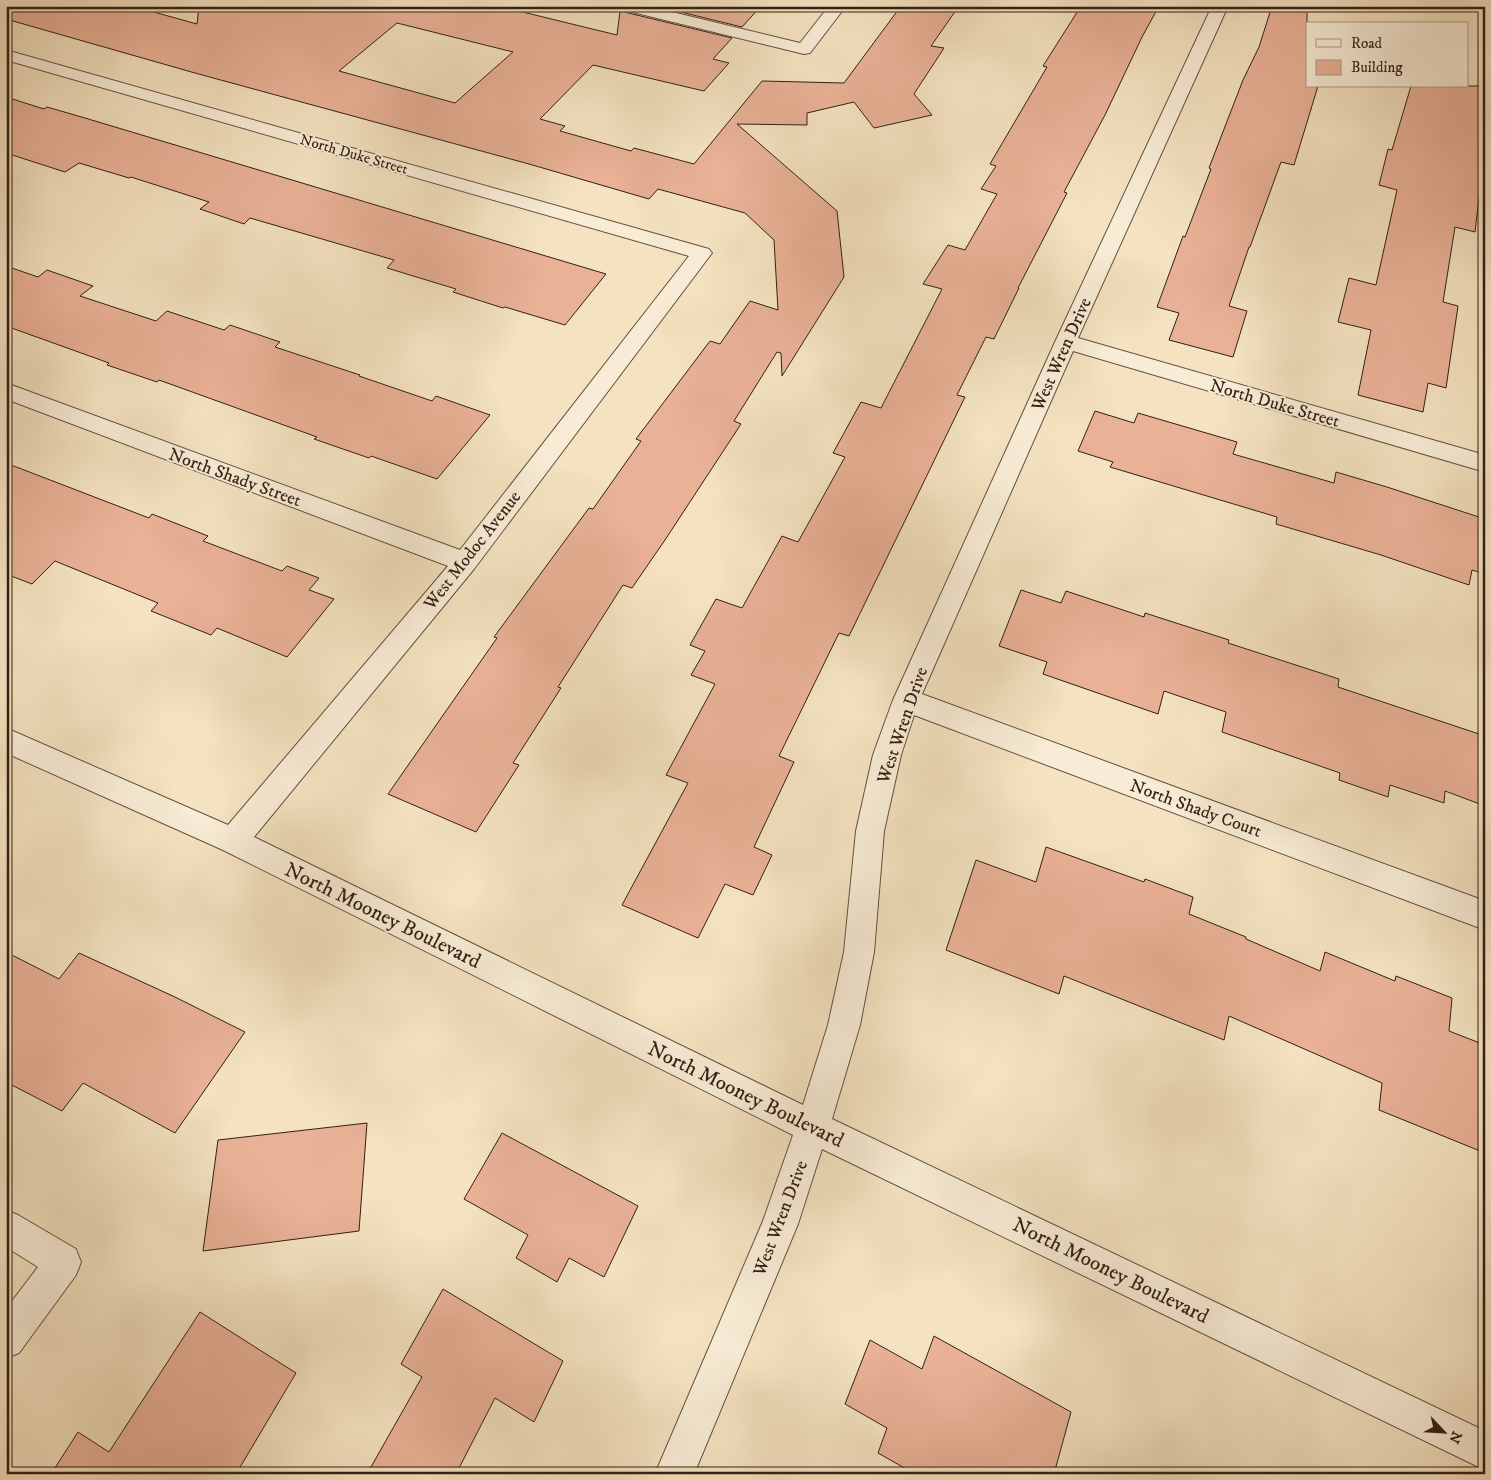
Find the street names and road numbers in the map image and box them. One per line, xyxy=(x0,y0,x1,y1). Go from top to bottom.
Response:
street label: North Duke Street xyxy=(298,130,410,179)
street label: West Wren Drive xyxy=(1027,294,1097,415)
street label: North Duke Street xyxy=(1207,375,1342,433)
street label: North Shady Street xyxy=(165,444,304,512)
street label: West Modoc Avenue xyxy=(419,487,526,615)
street label: West Wren Drive xyxy=(872,664,933,787)
street label: North Shady Court xyxy=(1127,775,1265,843)
street label: North Mooney Boulevard xyxy=(280,857,486,975)
street label: North Mooney Boulevard xyxy=(643,1036,849,1154)
street label: West Wren Drive xyxy=(748,1158,813,1280)
street label: North Mooney Boulevard xyxy=(1008,1212,1214,1330)

